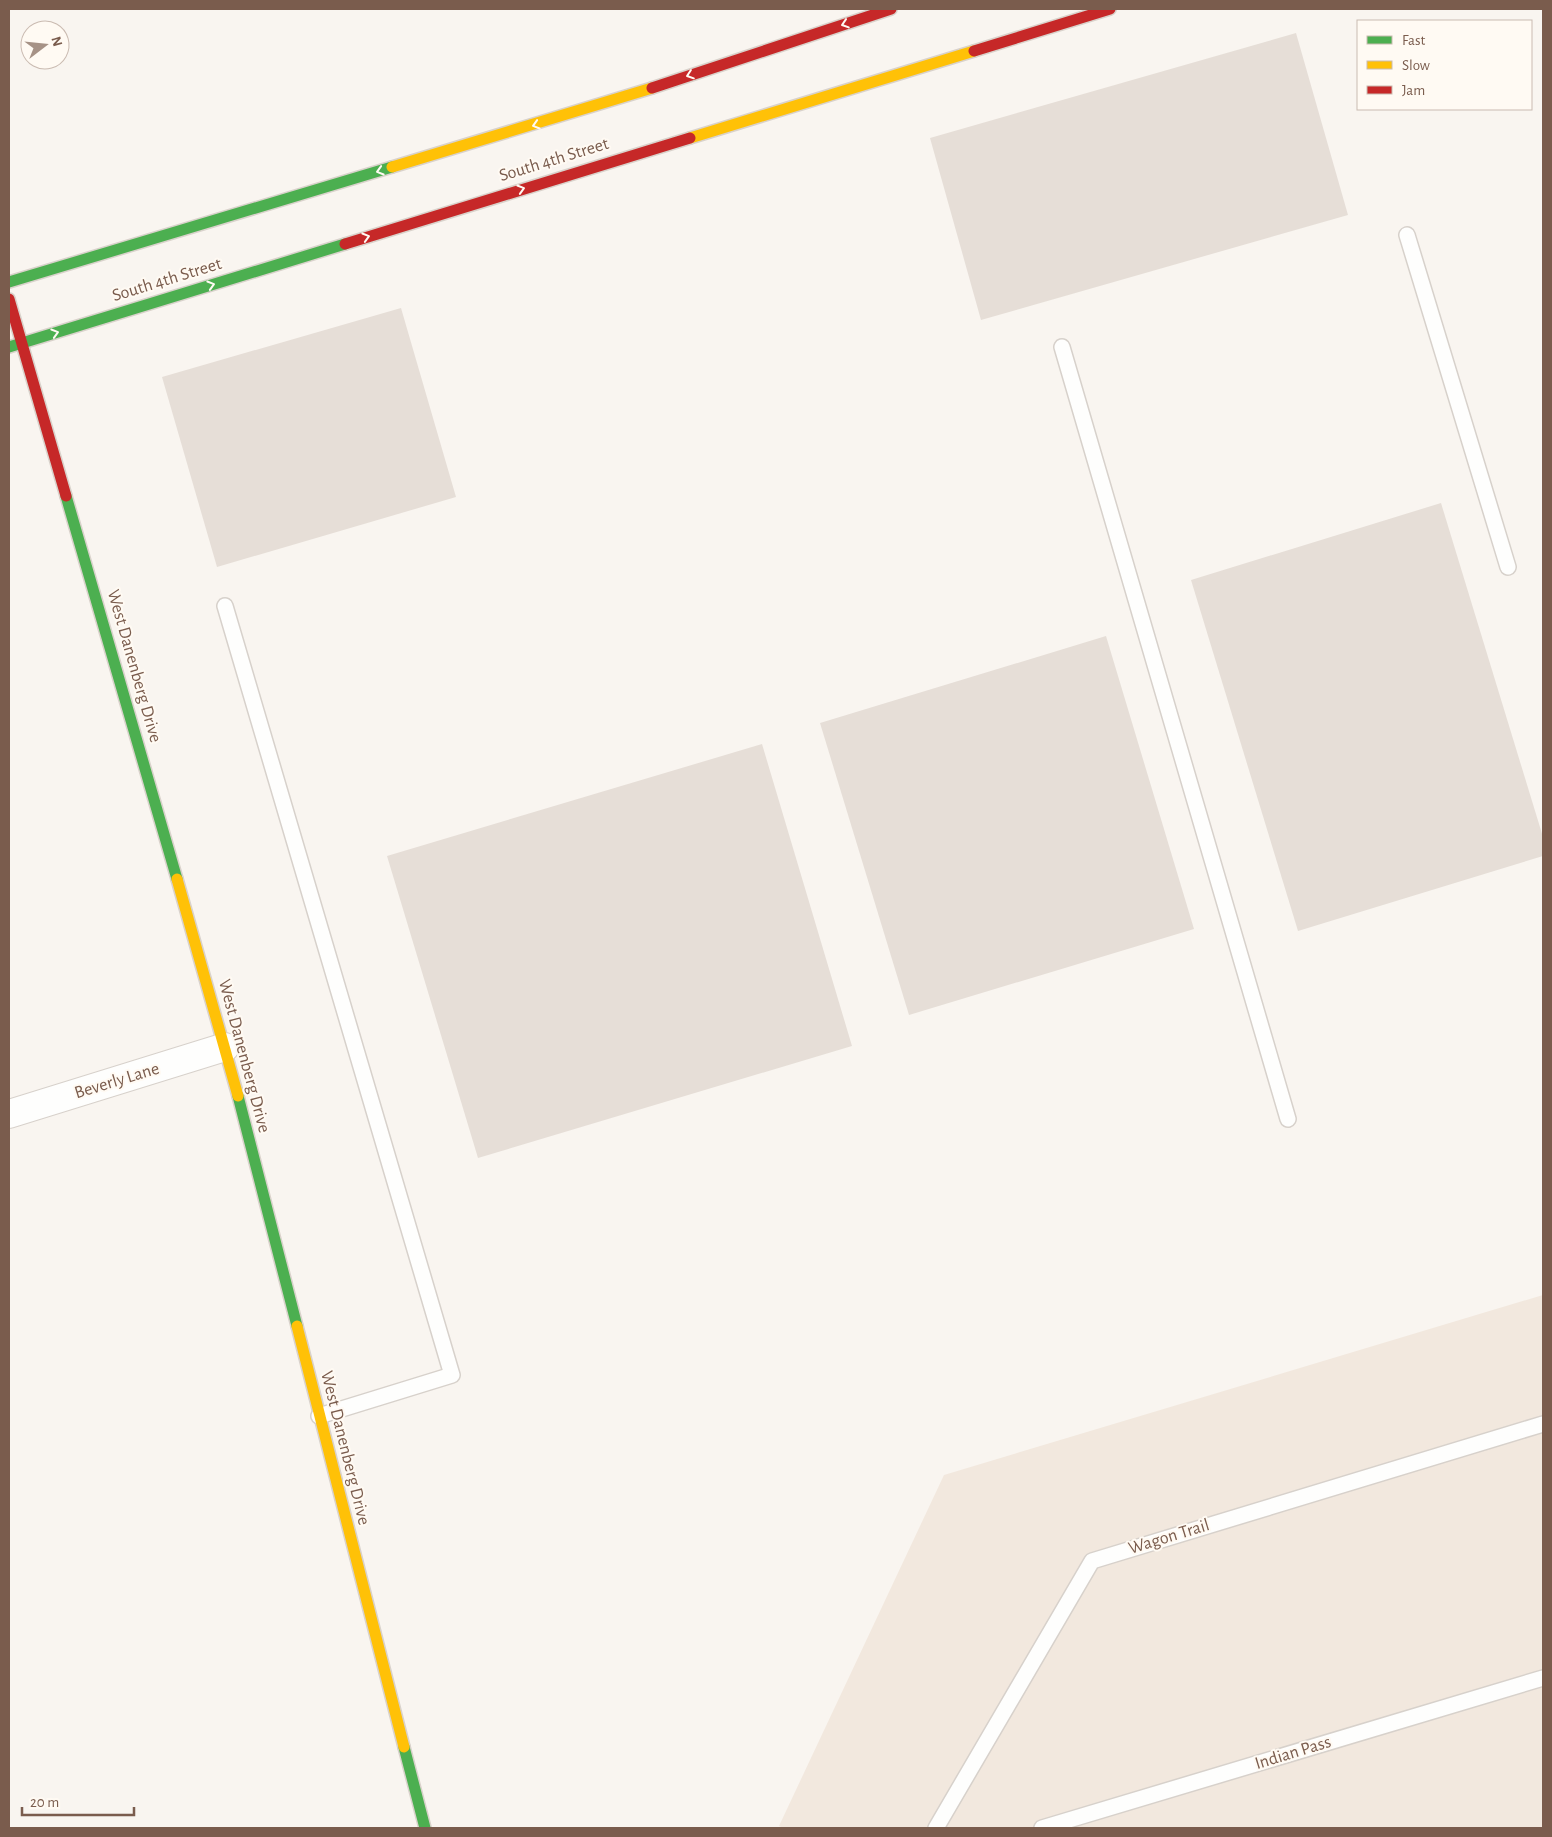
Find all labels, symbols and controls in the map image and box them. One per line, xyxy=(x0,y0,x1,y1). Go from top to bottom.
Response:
one-way arrow xyxy=(841,18,849,28)
north arrow xyxy=(20,20,70,70)
legend xyxy=(1357,20,1532,110)
text: Fast xyxy=(1402,33,1426,48)
text: N xyxy=(48,35,65,48)
text: Slow xyxy=(1402,58,1430,73)
one-way arrow xyxy=(687,69,695,79)
text: Jam xyxy=(1402,83,1425,98)
one-way arrow xyxy=(532,119,540,129)
street label: South 4th Street xyxy=(497,135,611,185)
one-way arrow xyxy=(376,166,385,176)
one-way arrow xyxy=(516,184,525,194)
one-way arrow xyxy=(361,232,369,242)
street label: South 4th Street xyxy=(110,255,224,305)
one-way arrow xyxy=(206,280,214,290)
one-way arrow xyxy=(51,329,59,339)
street label: West Danenberg Drive xyxy=(104,588,164,744)
street label: West Danenberg Drive xyxy=(215,977,273,1135)
street label: Beverly Lane xyxy=(72,1060,162,1102)
street label: West Danenberg Drive xyxy=(317,1369,373,1527)
street label: Wagon Trail xyxy=(1126,1516,1212,1558)
street label: Indian Pass xyxy=(1253,1733,1333,1773)
scale bar xyxy=(22,1784,135,1816)
text: 20 m xyxy=(30,1795,59,1810)

